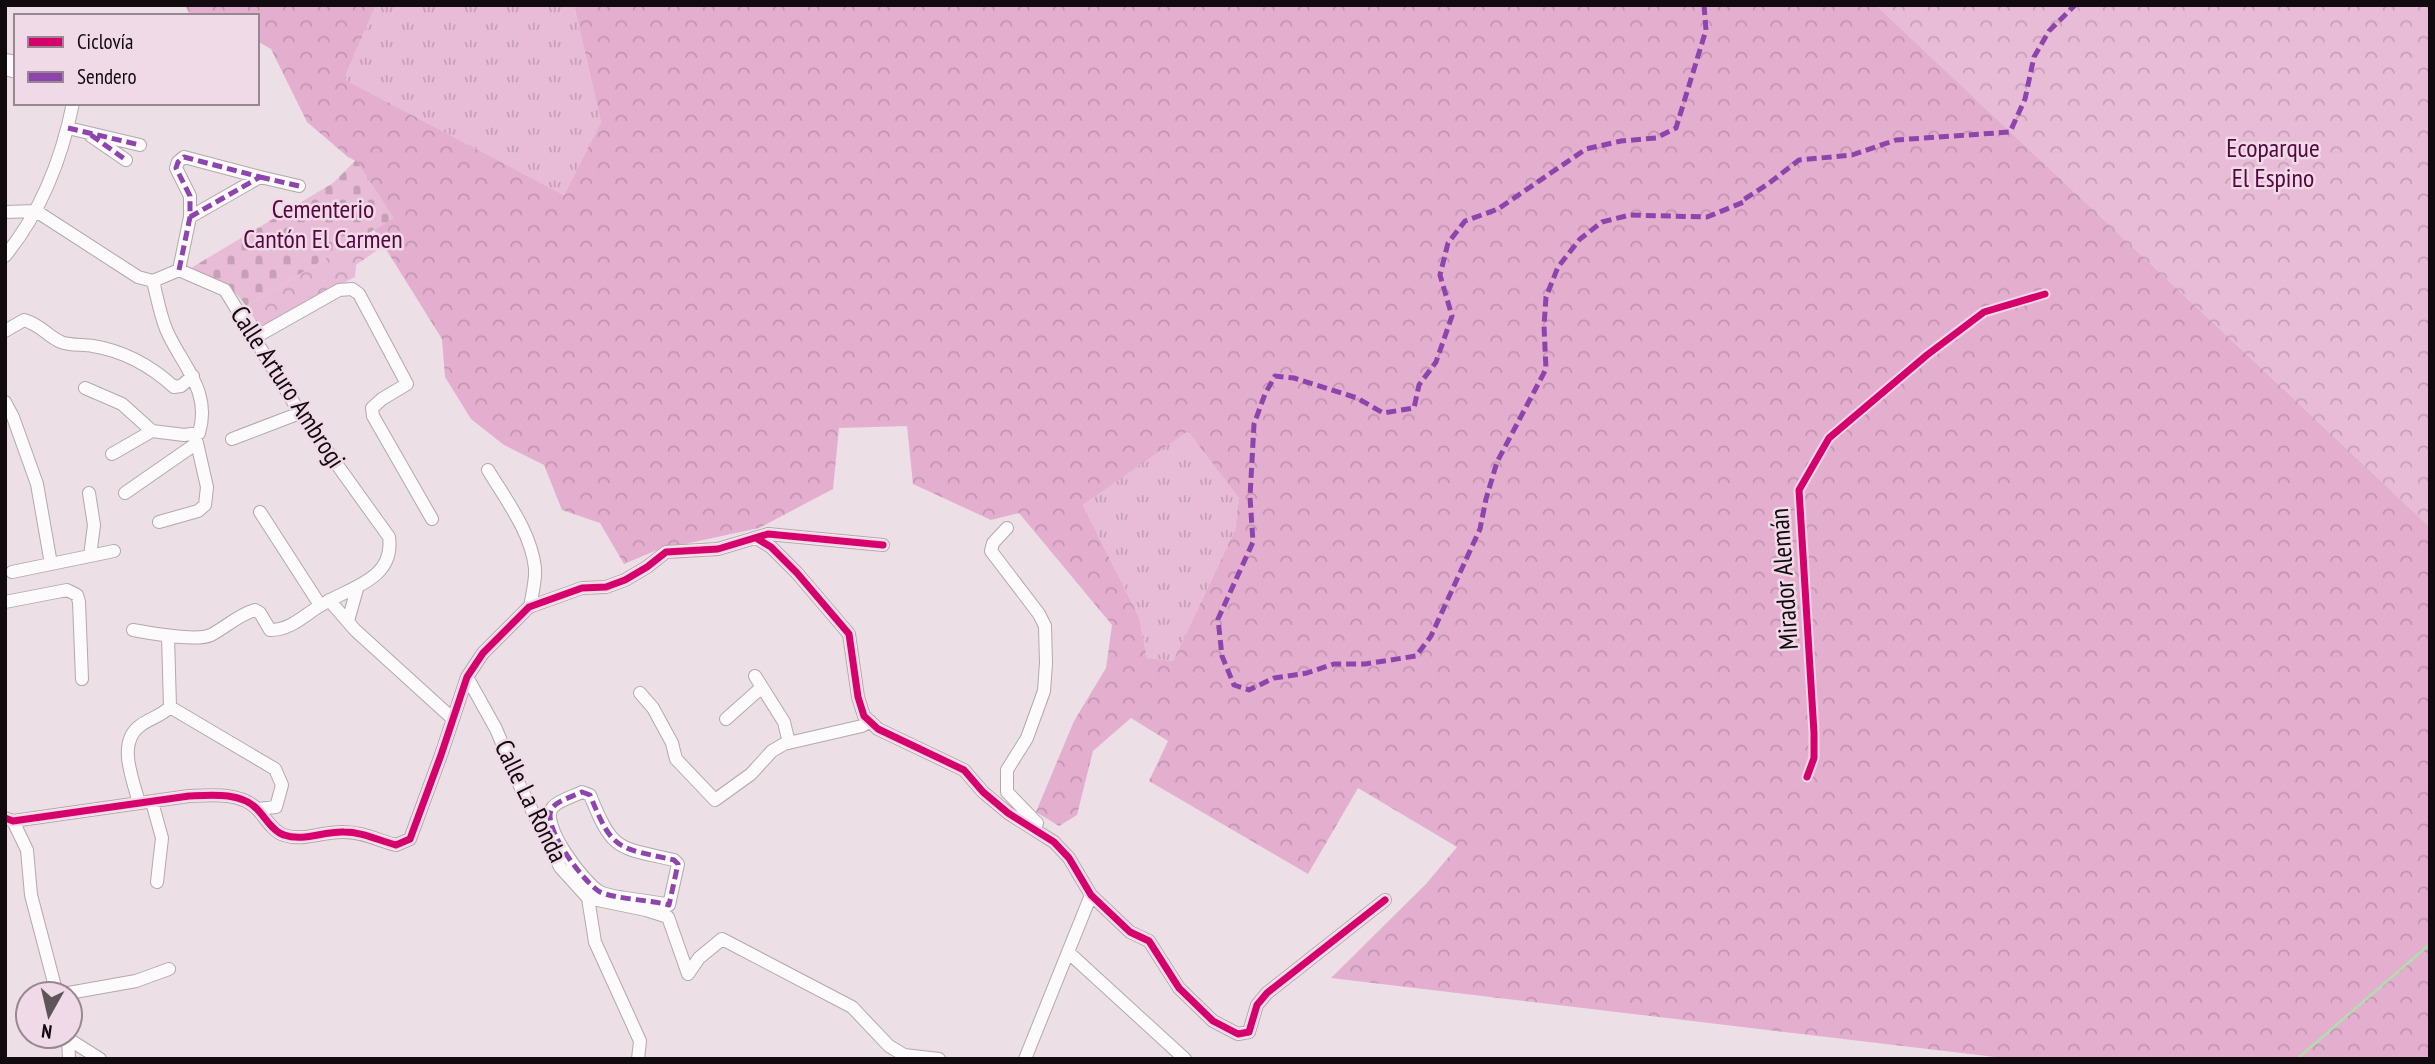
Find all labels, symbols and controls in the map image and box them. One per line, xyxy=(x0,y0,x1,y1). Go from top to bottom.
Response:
legend xyxy=(14,14,259,105)
text: Ciclovía xyxy=(77,28,134,55)
text: Sendero xyxy=(77,63,136,90)
park label: Ecoparque El Espino xyxy=(2226,131,2320,194)
park label: Cementerio Cantón El Carmen xyxy=(243,192,403,255)
street label: Calle Arturo Ambrogi xyxy=(224,299,353,474)
street label: Mirador Alemán xyxy=(1762,507,1805,651)
street label: Calle La Ronda xyxy=(488,734,575,868)
north arrow xyxy=(14,980,84,1050)
text: N xyxy=(40,1019,53,1044)

